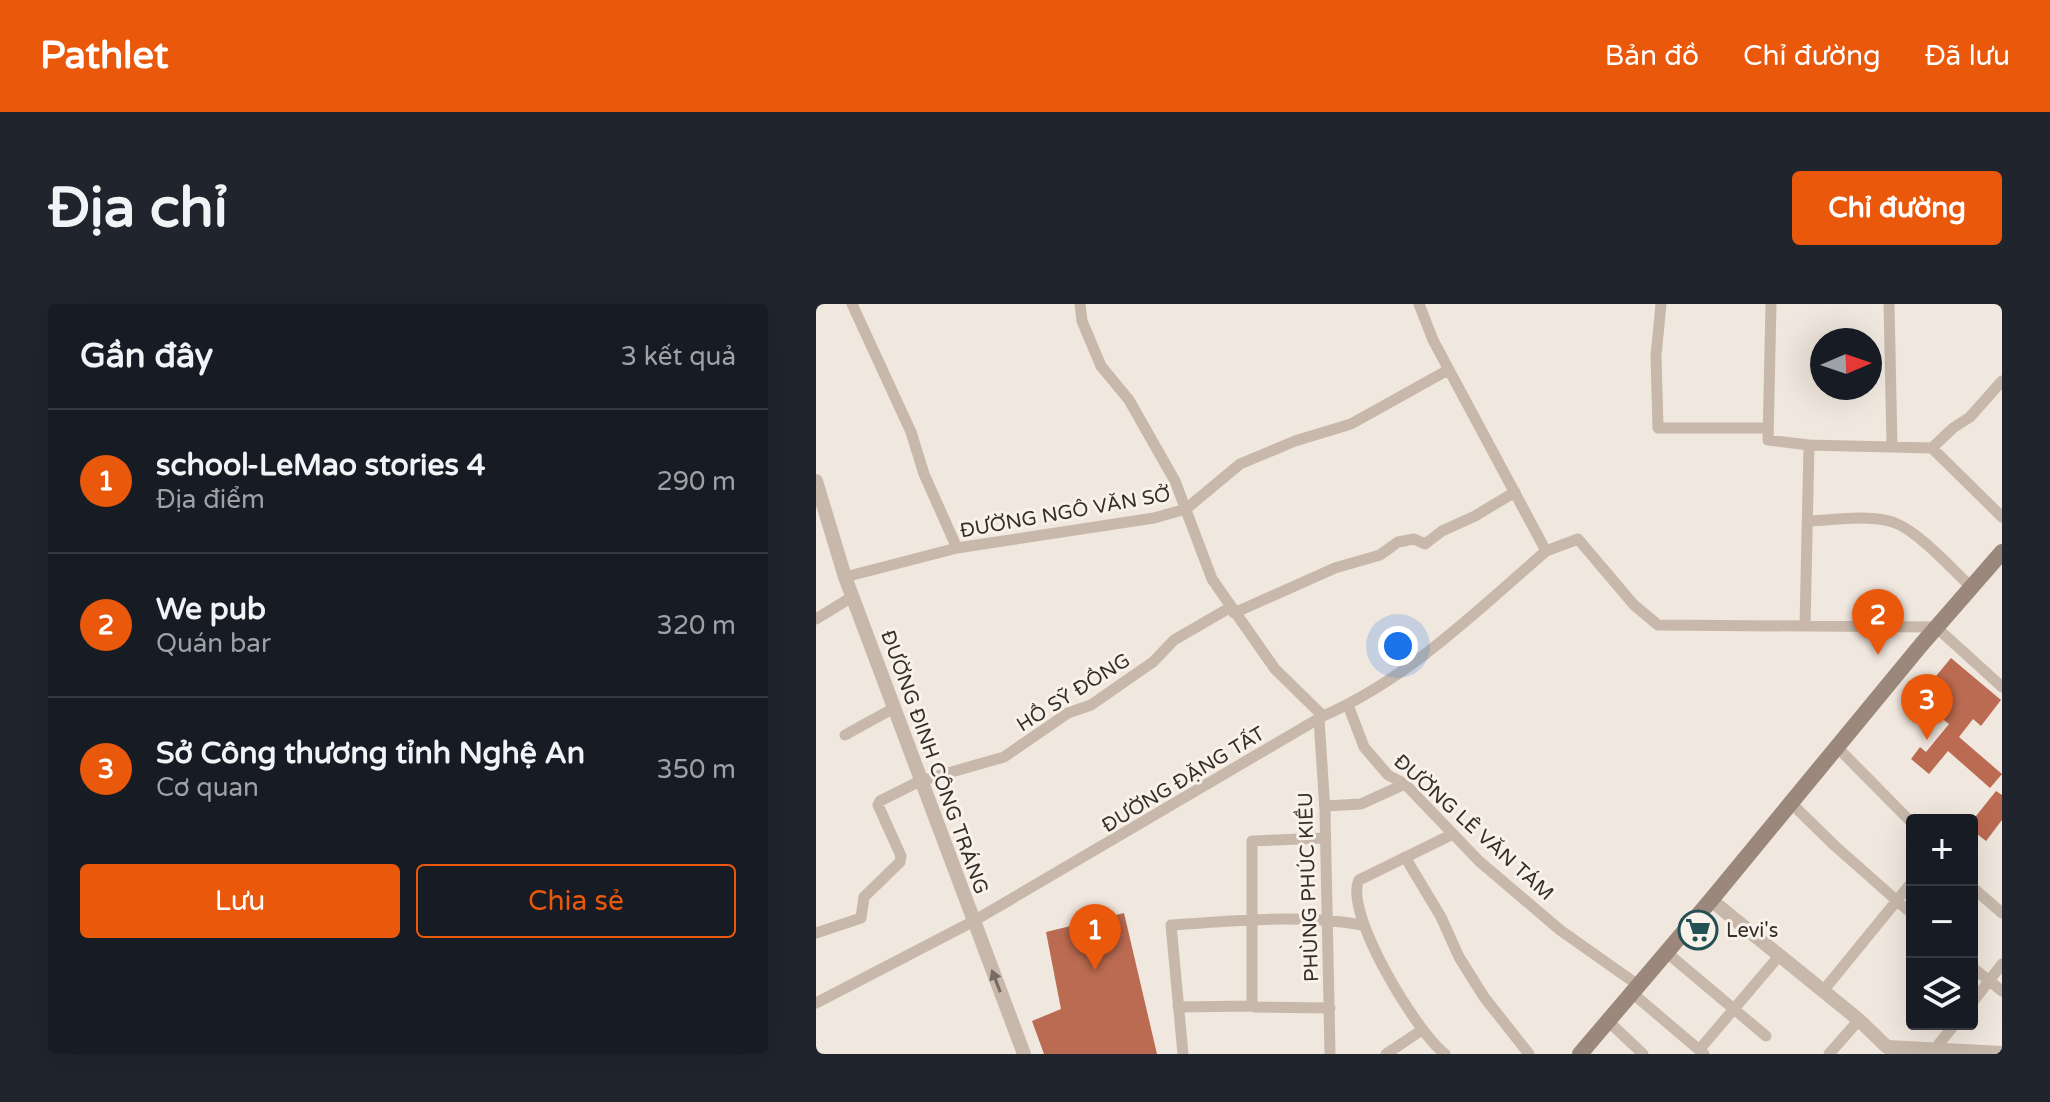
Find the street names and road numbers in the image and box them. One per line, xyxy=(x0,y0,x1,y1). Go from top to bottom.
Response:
street label: ĐƯỜNG NGÔ VĂN SỞ xyxy=(958,481,1172,543)
street label: ĐƯỜNG ĐINH CÔNG TRÁNG xyxy=(875,627,994,897)
street label: HỒ SỸ ĐỒNG xyxy=(1011,646,1135,737)
street label: ĐƯỜNG ĐẶNG TẤT xyxy=(1096,719,1269,838)
street label: ĐƯỜNG LÊ VĂN TÁM xyxy=(1388,749,1559,906)
street label: PHÙNG PHÚC KIỀU xyxy=(1291,792,1324,982)

